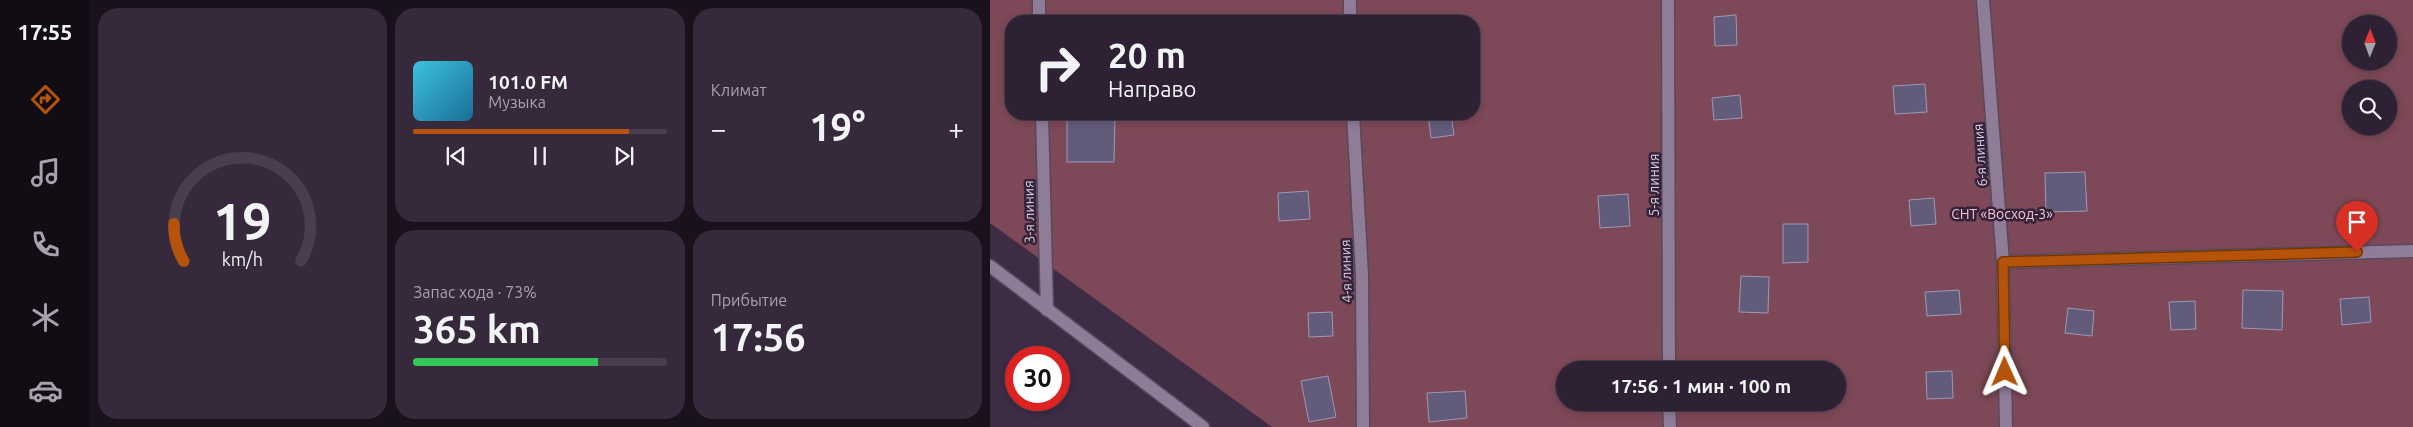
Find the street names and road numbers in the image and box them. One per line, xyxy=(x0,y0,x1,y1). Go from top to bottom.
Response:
street label: 6-я линия xyxy=(1970,123,1990,187)
street label: 5-я линия xyxy=(1646,153,1662,217)
street label: 3-я линия xyxy=(1020,180,1038,244)
street label: 4-я линия xyxy=(1337,239,1355,303)

